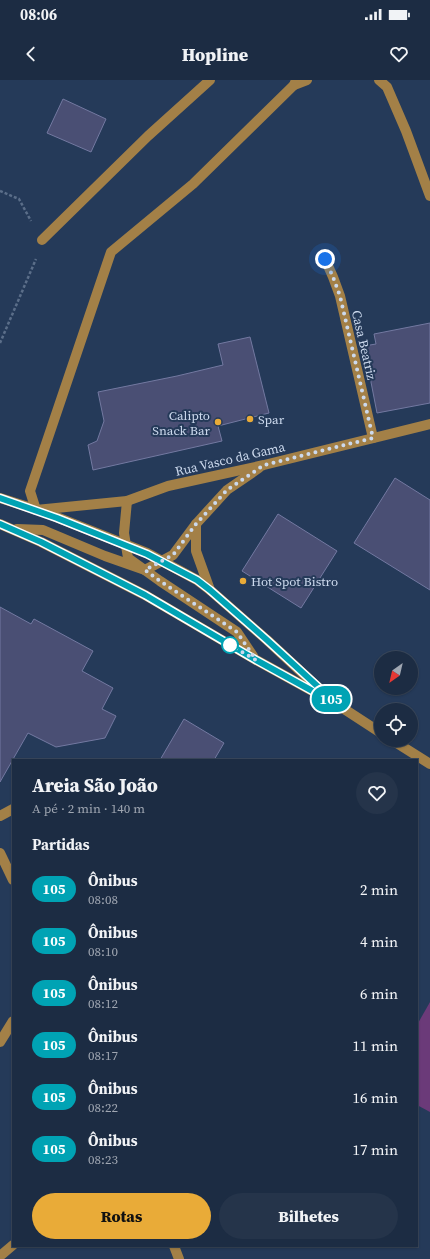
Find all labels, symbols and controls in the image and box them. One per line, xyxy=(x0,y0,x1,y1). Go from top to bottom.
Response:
text: 08:06 xyxy=(20,4,57,25)
text: Hopline xyxy=(182,42,248,67)
icon: back xyxy=(20,43,42,65)
icon: heart xyxy=(388,43,410,65)
your location xyxy=(315,249,335,269)
street label: Casa Beatriz xyxy=(348,309,380,382)
place label: Calipto Snack Bar xyxy=(152,407,210,439)
place label: Spar xyxy=(258,411,285,428)
marker: Spar xyxy=(245,414,255,424)
marker: Calipto Snack Bar xyxy=(213,417,223,427)
street label: Rua Vasco da Gama xyxy=(173,438,287,480)
place label: Hot Spot Bistro xyxy=(251,573,338,590)
marker: Hot Spot Bistro xyxy=(238,576,248,586)
unlabelled marker xyxy=(221,636,239,654)
north arrow xyxy=(374,651,418,695)
map controls xyxy=(374,651,418,747)
line badge: 105 xyxy=(308,686,354,712)
text: 105 xyxy=(320,689,342,709)
button: locate xyxy=(374,703,418,747)
text: Areia São João xyxy=(32,772,158,798)
button: heart xyxy=(356,772,398,814)
text: A pé · 2 min · 140 m xyxy=(32,800,145,817)
text: Partidas xyxy=(32,834,90,855)
text: Ônibus xyxy=(88,870,138,891)
text: 105 xyxy=(43,879,65,899)
text: 2 min xyxy=(360,879,398,900)
text: 08:08 xyxy=(88,891,118,908)
text: Ônibus xyxy=(88,922,138,943)
text: 105 xyxy=(43,931,65,951)
text: 4 min xyxy=(360,931,398,952)
text: 08:10 xyxy=(88,943,118,960)
text: Ônibus xyxy=(88,974,138,995)
text: 105 xyxy=(43,983,65,1003)
text: 6 min xyxy=(360,983,398,1004)
text: 08:12 xyxy=(88,995,118,1012)
text: Ônibus xyxy=(88,1026,138,1047)
text: 105 xyxy=(43,1035,65,1055)
text: 11 min xyxy=(352,1035,398,1056)
text: 08:17 xyxy=(88,1047,118,1064)
text: Ônibus xyxy=(88,1078,138,1099)
text: 105 xyxy=(43,1087,65,1107)
text: 16 min xyxy=(352,1087,398,1108)
text: 08:22 xyxy=(88,1099,118,1116)
text: Ônibus xyxy=(88,1130,138,1151)
text: 105 xyxy=(43,1139,65,1159)
text: 17 min xyxy=(352,1139,398,1160)
text: 08:23 xyxy=(88,1151,118,1168)
button: Rotas xyxy=(32,1193,211,1239)
button: Bilhetes xyxy=(219,1193,398,1239)

